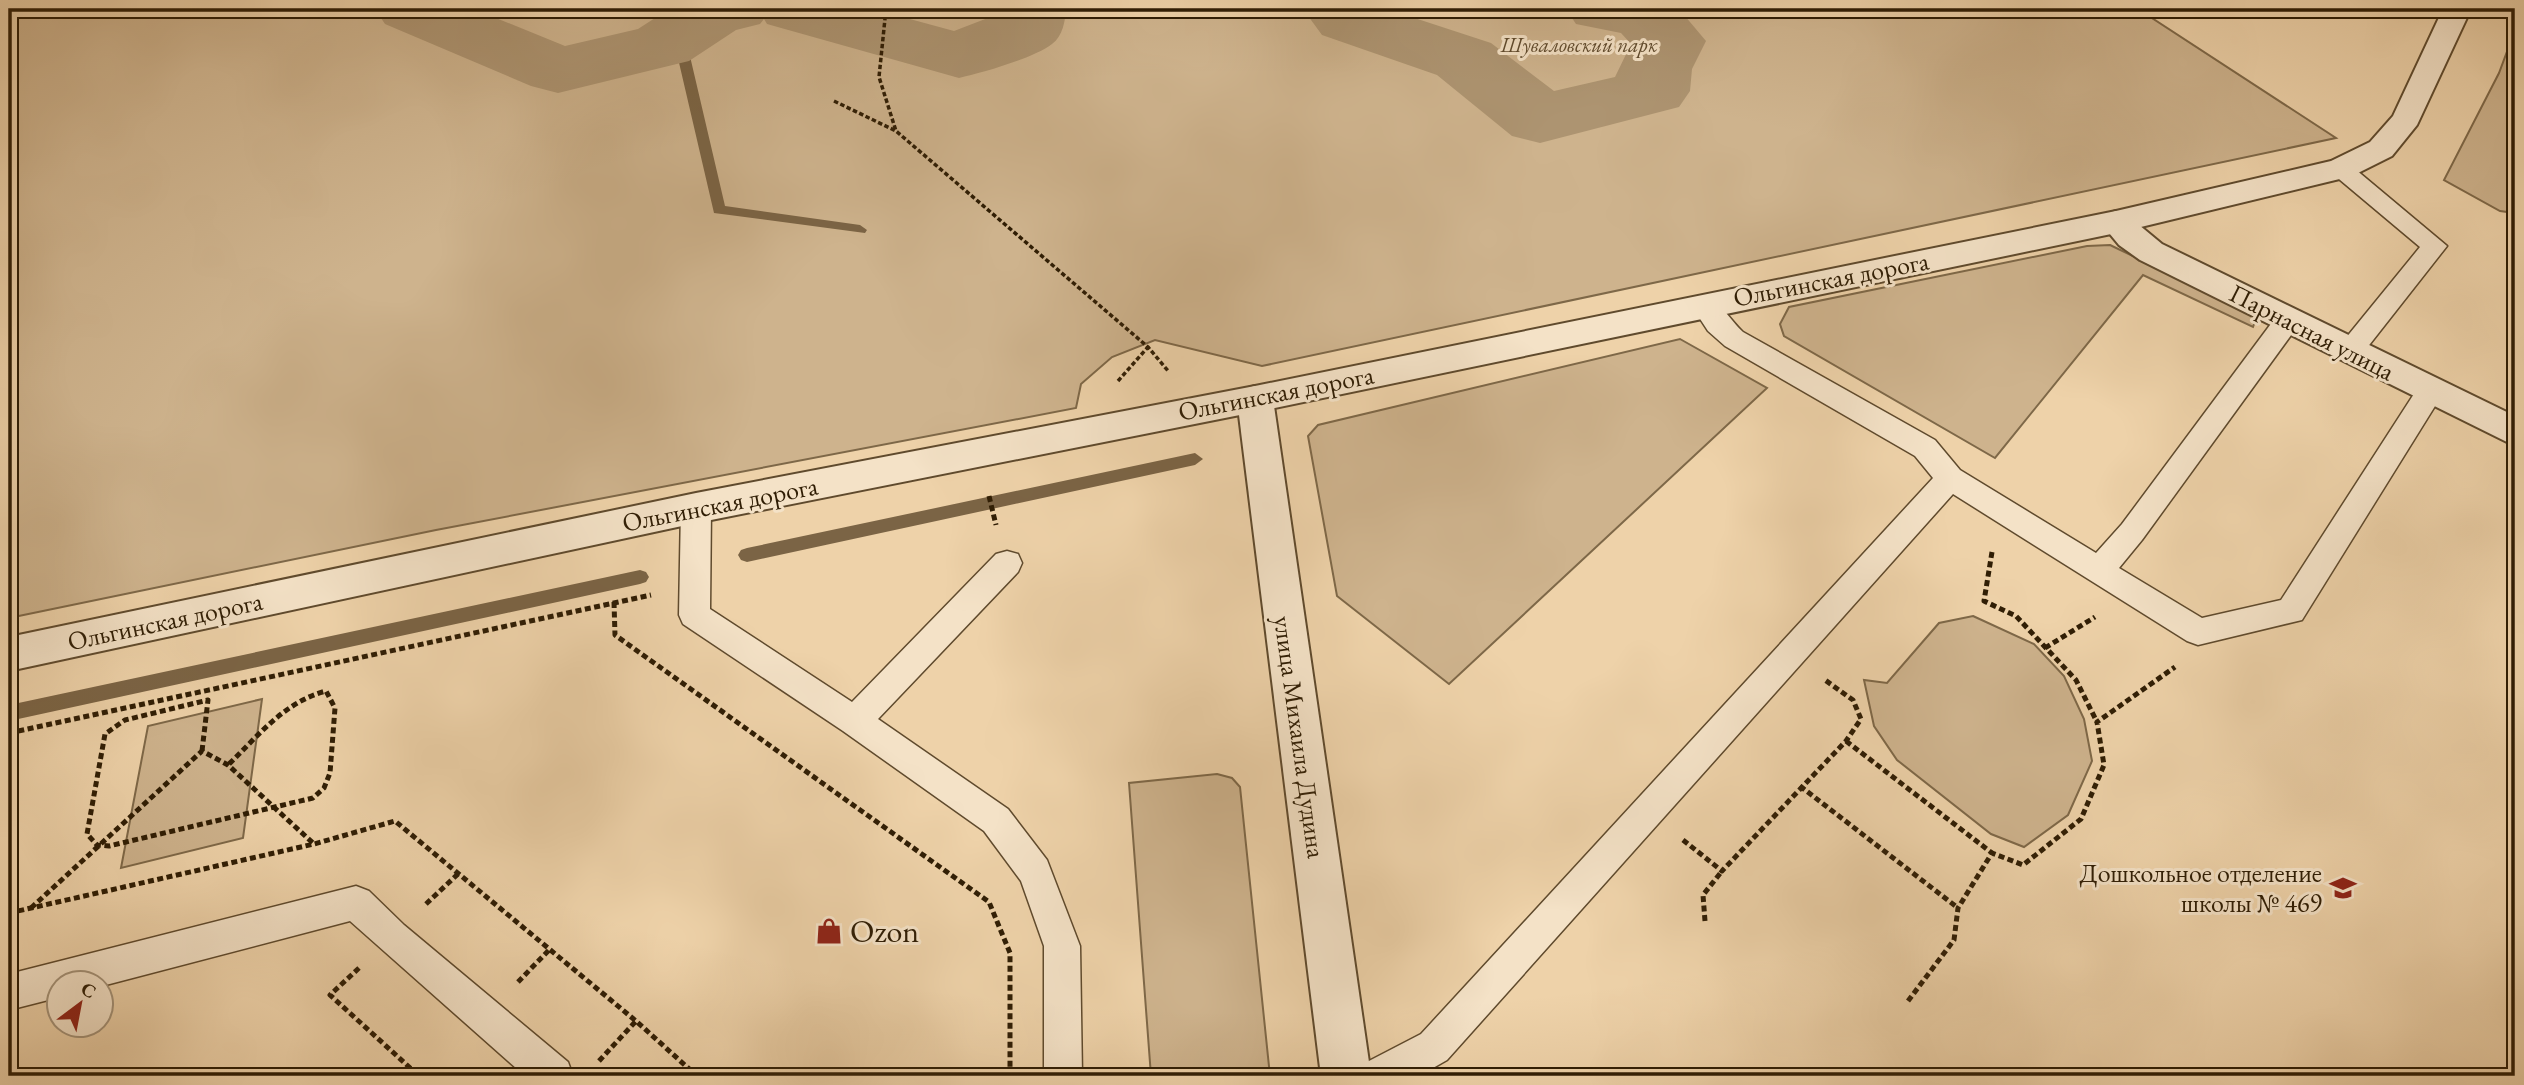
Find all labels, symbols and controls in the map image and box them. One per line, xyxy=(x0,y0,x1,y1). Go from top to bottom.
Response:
park label: Шуваловский парк xyxy=(1499,31,1659,58)
street label: Ольгинская дорога xyxy=(1730,243,1932,315)
street label: Парнасная улица xyxy=(2224,276,2401,389)
street label: Ольгинская дорога xyxy=(1175,357,1377,429)
street label: Ольгинская дорога xyxy=(619,468,821,540)
street label: Ольгинская дорога xyxy=(64,584,266,658)
street label: улица Михаила Дудина xyxy=(1266,614,1334,861)
place label: Дошкольное отделение школы № 469 xyxy=(2079,856,2323,920)
school or university icon: Дошкольное отделение школы № 469 xyxy=(2328,873,2358,903)
place label: Ozon xyxy=(850,910,919,952)
shop icon: Ozon xyxy=(814,916,844,946)
north arrow xyxy=(46,970,116,1040)
text: С xyxy=(76,976,101,1004)

